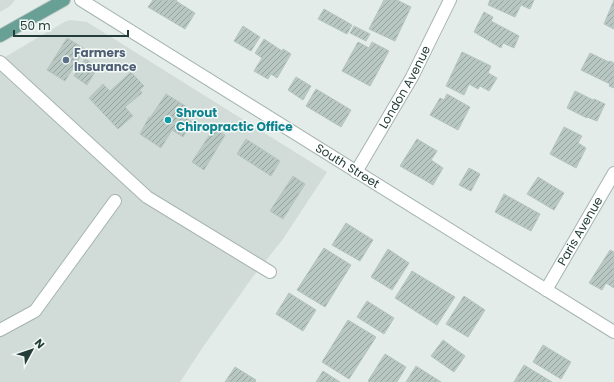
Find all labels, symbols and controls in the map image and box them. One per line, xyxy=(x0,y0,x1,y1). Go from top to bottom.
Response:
scale bar xyxy=(14,12,128,38)
text: 50 m xyxy=(20,17,51,34)
street label: London Avenue xyxy=(375,43,434,131)
place label: Farmers Insurance xyxy=(74,44,137,75)
marker: Farmers Insurance xyxy=(61,55,71,65)
place label: Shrout Chiropractic Office xyxy=(176,104,293,135)
marker: Shrout Chiropractic Office xyxy=(163,115,173,125)
street label: South Street xyxy=(312,139,383,192)
street label: Paris Avenue xyxy=(553,193,606,269)
north arrow xyxy=(12,330,52,370)
text: N xyxy=(31,335,48,352)

